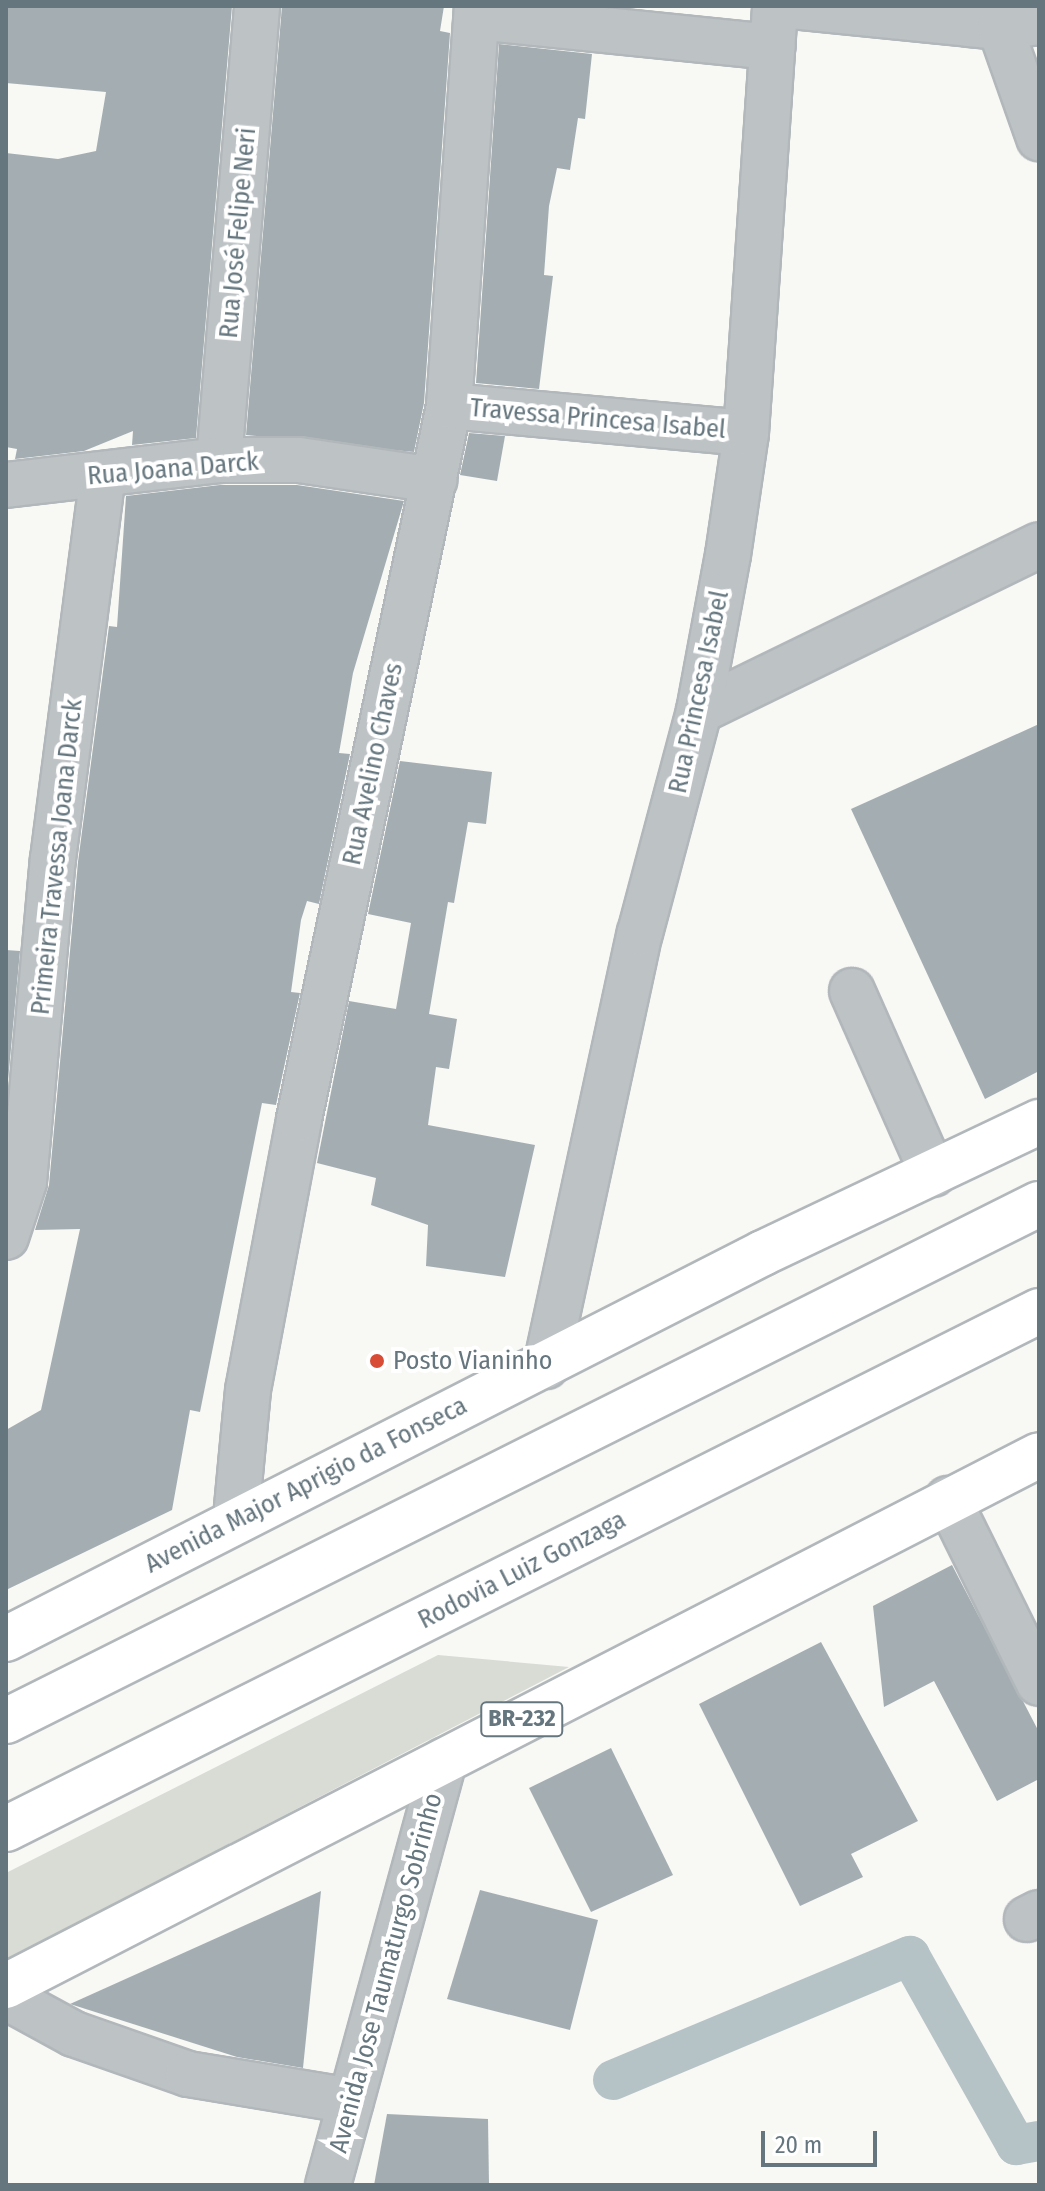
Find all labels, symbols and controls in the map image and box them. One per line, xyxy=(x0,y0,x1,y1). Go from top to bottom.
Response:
street label: Rua José Felipe Neri xyxy=(213,126,263,340)
street label: Travessa Princesa Isabel xyxy=(469,392,727,446)
street label: Rua Joana Darck xyxy=(86,446,260,492)
street label: Rua Princesa Isabel xyxy=(662,588,736,796)
street label: Rua Avelino Chaves xyxy=(336,660,410,868)
street label: Primeira Travessa Joana Darck xyxy=(25,698,89,1016)
place label: Posto Vianinho xyxy=(393,1345,552,1377)
marker: Posto Vianinho xyxy=(368,1352,386,1370)
street label: Avenida Major Aprigio da Fonseca xyxy=(140,1390,472,1580)
street label: Rodovia Luiz Gonzaga xyxy=(413,1504,631,1636)
road number: BR-232 xyxy=(480,1699,564,1739)
street label: Avenida Jose Taumaturgo Sobrinho xyxy=(323,1790,449,2156)
scale bar xyxy=(765,2115,881,2165)
text: 20 m xyxy=(775,2131,822,2159)

